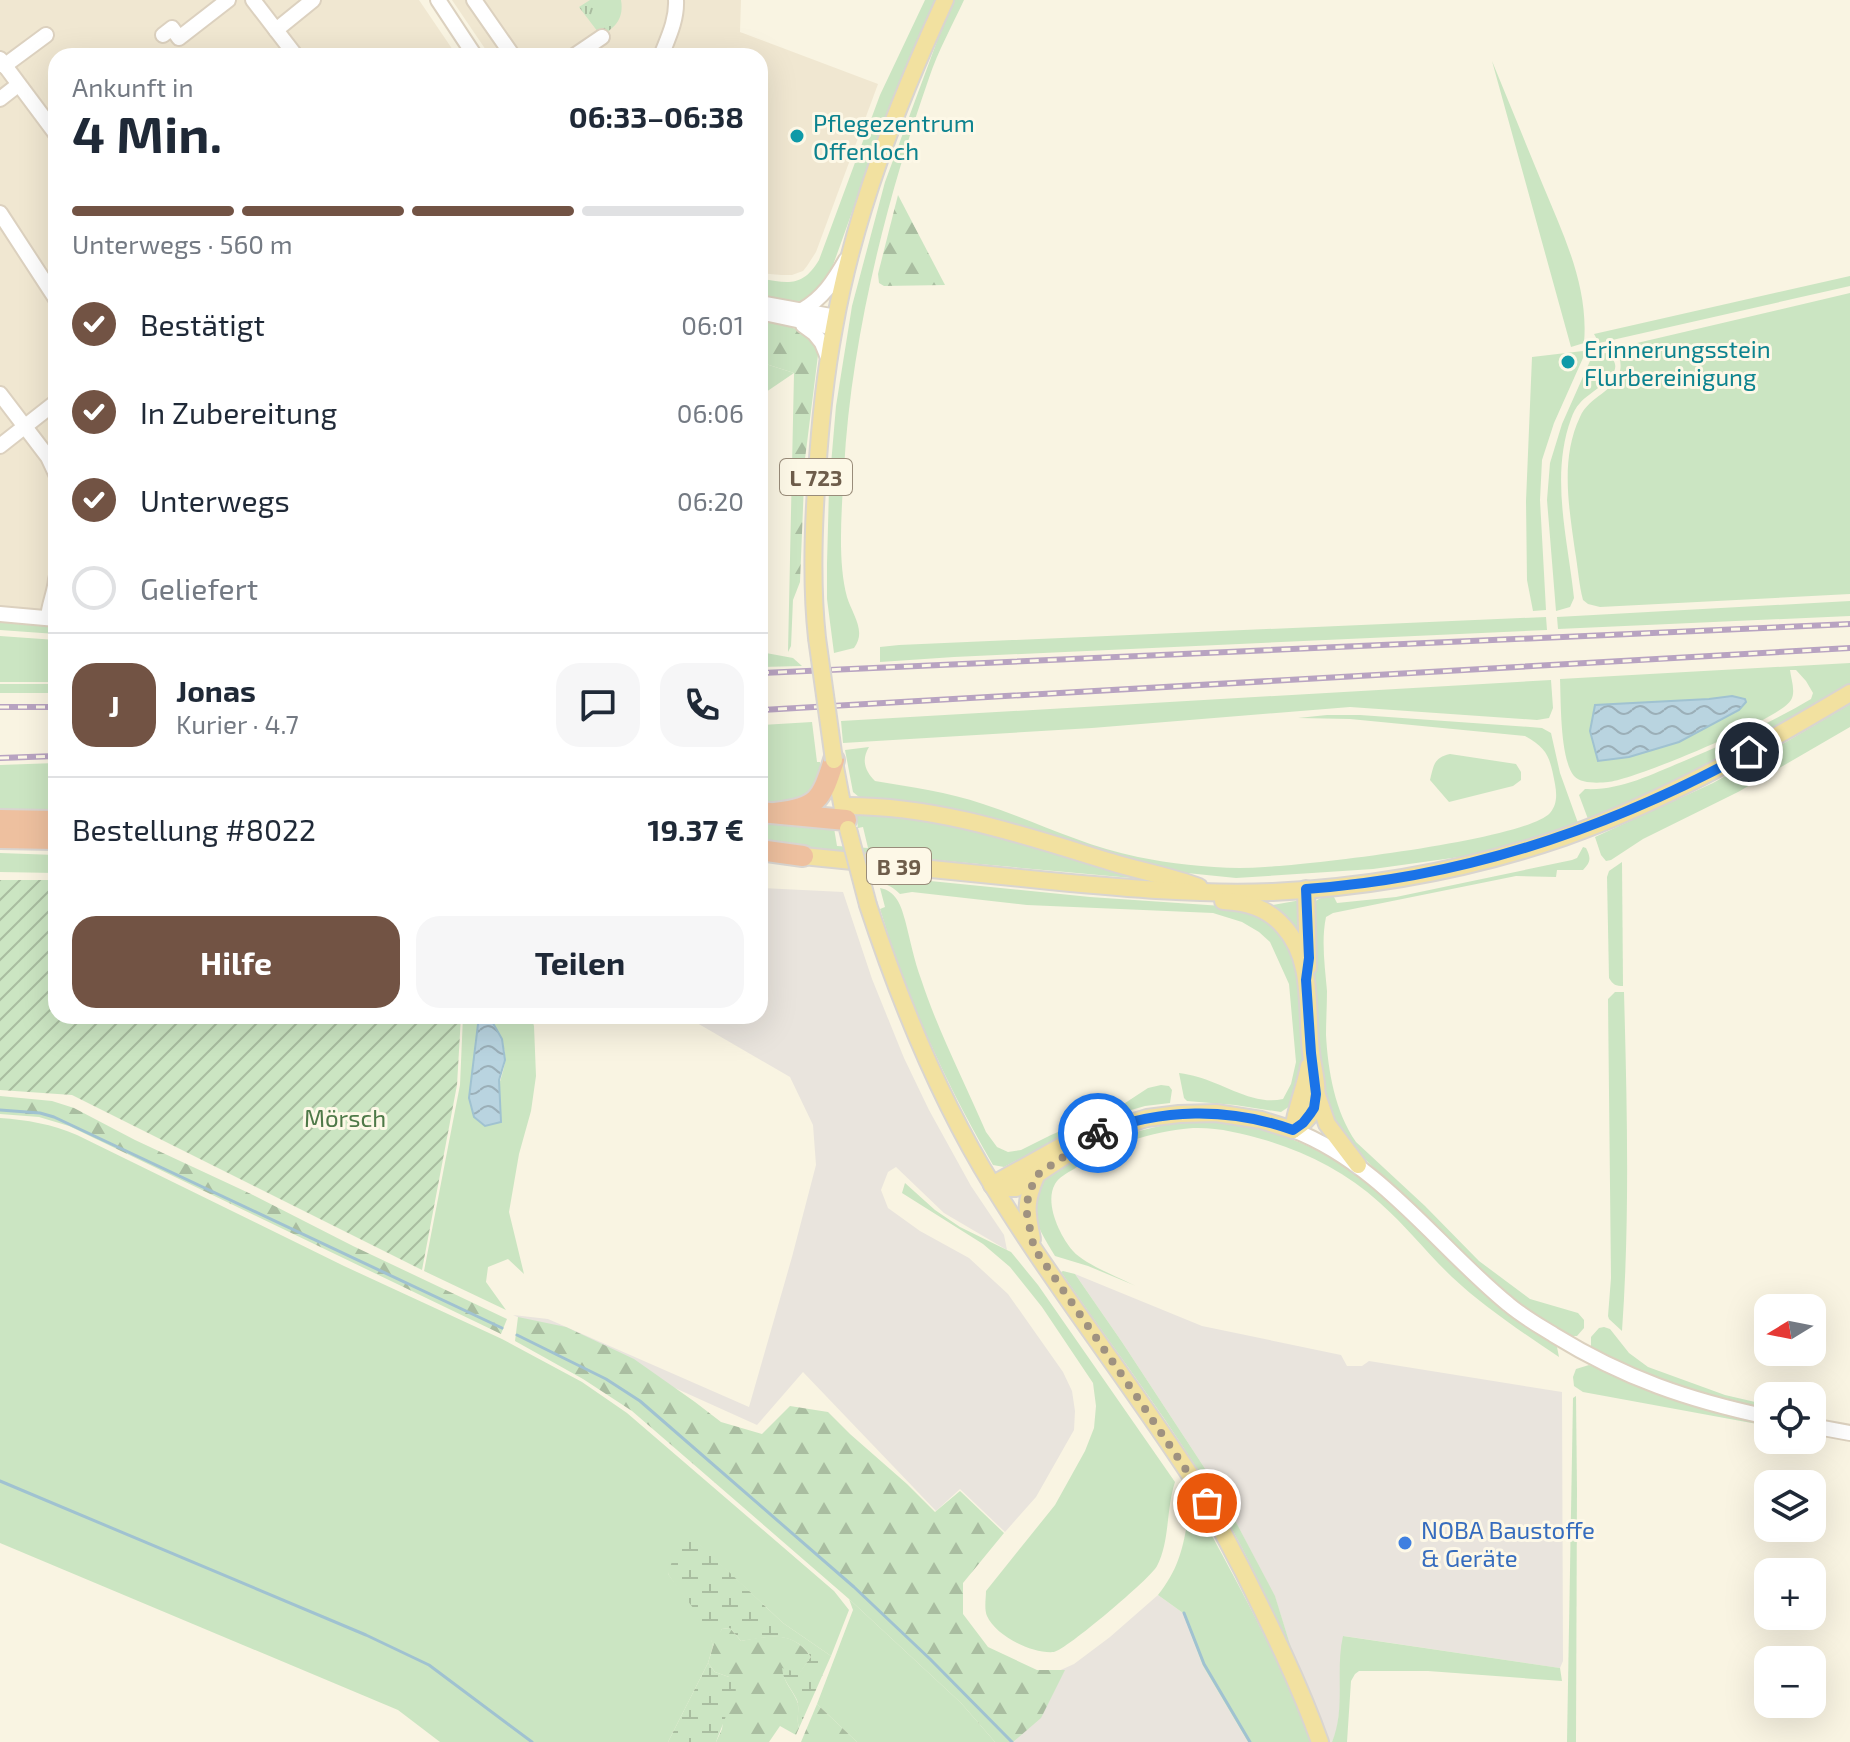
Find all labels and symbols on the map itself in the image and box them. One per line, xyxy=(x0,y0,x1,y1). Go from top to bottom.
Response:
place label: Pflegezentrum Offenloch xyxy=(813,108,975,165)
marker: Pflegezentrum Offenloch xyxy=(788,127,806,145)
place label: Erinnerungsstein Flurbereinigung xyxy=(1584,334,1771,391)
marker: Erinnerungsstein Flurbereinigung xyxy=(1559,353,1577,371)
road number: L 723 xyxy=(780,459,852,495)
pin xyxy=(1715,718,1783,786)
road number: B 39 xyxy=(867,848,931,884)
courier xyxy=(1058,1093,1138,1173)
park label: Mörsch xyxy=(304,1103,386,1132)
north arrow xyxy=(1754,1294,1826,1366)
pin xyxy=(1173,1469,1241,1537)
place label: NOBA Baustoffe & Geräte xyxy=(1421,1515,1595,1572)
marker: NOBA Baustoffe & Geräte xyxy=(1396,1534,1414,1552)

